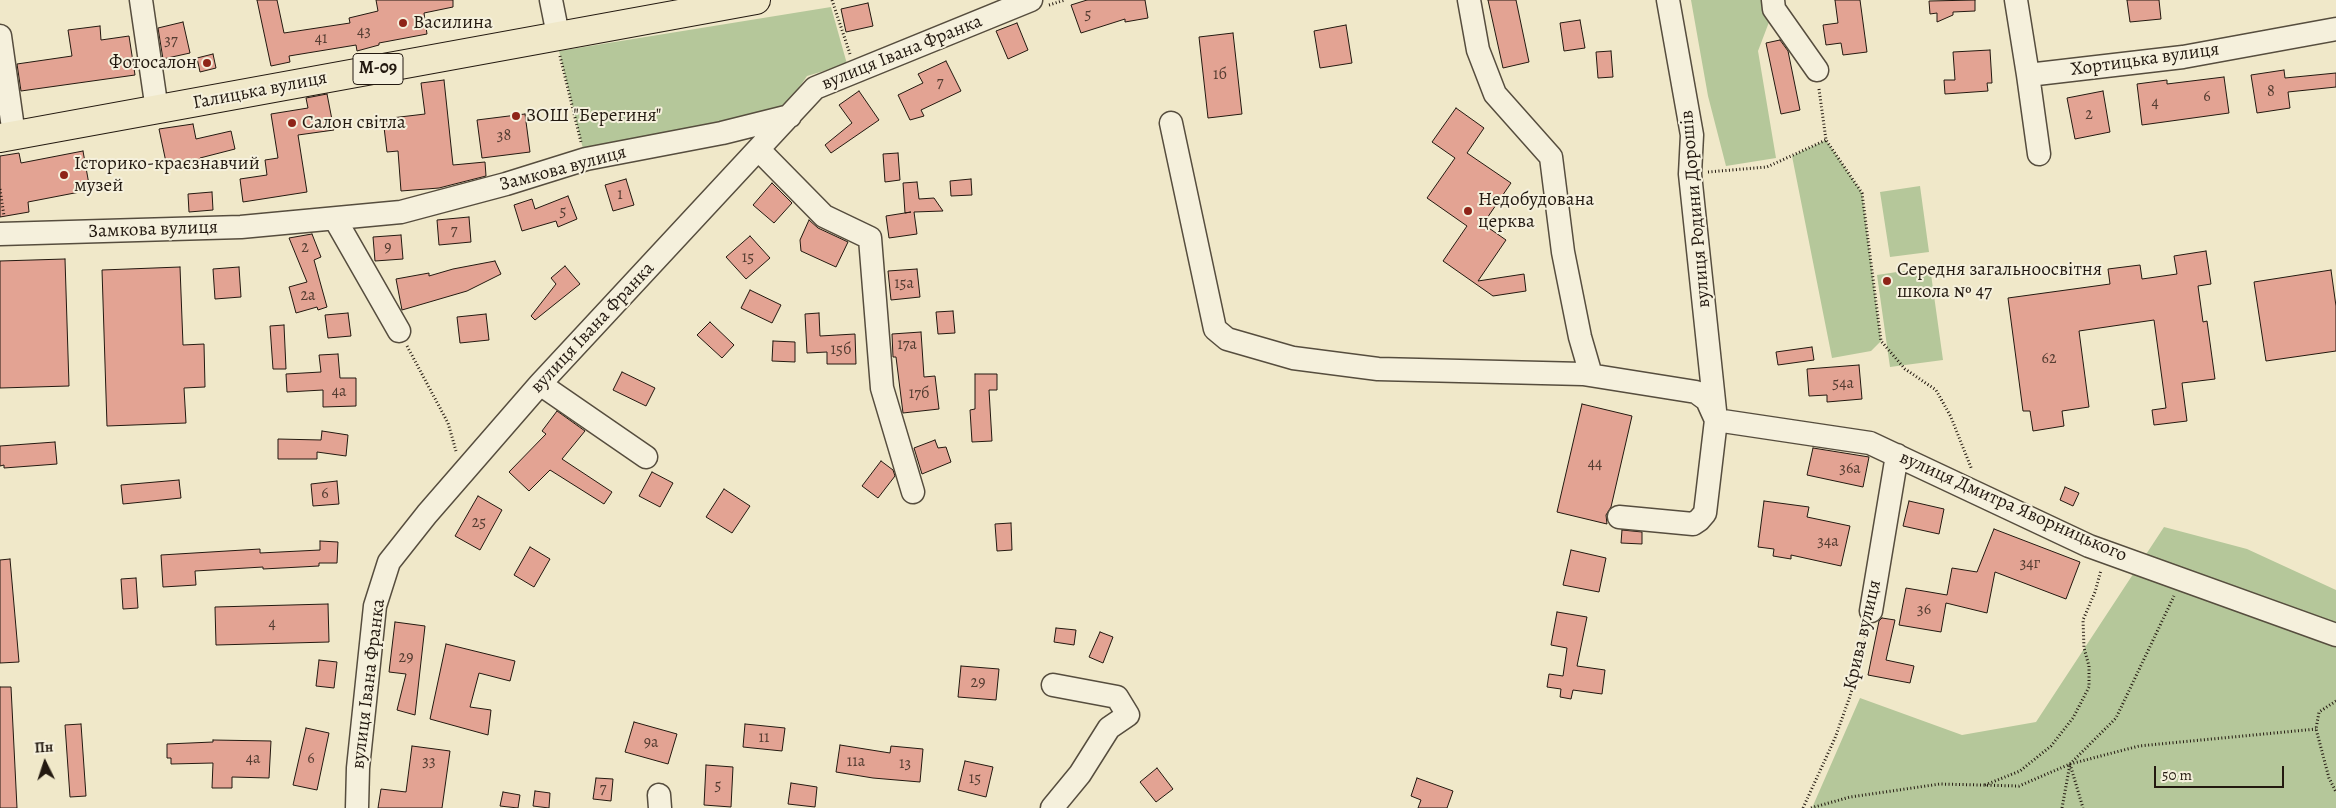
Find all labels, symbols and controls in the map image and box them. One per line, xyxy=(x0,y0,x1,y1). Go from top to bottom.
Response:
house number: 5 xyxy=(1085,5,1091,25)
street label: вулиця Івана Франка xyxy=(818,10,986,96)
place label: Василина xyxy=(413,12,493,34)
marker: Василина xyxy=(397,17,409,29)
house number: 43 xyxy=(357,22,371,42)
house number: 41 xyxy=(315,29,327,49)
house number: 37 xyxy=(164,31,178,51)
street label: Хортицька вулиця xyxy=(2069,38,2221,82)
place label: Фотосалон xyxy=(109,52,197,74)
road number: М-09 xyxy=(353,54,403,85)
marker: Фотосалон xyxy=(201,57,213,69)
house number: 1б xyxy=(1213,65,1227,85)
street label: Галицька вулиця xyxy=(191,67,329,115)
house number: 7 xyxy=(937,73,943,93)
house number: 8 xyxy=(2267,82,2275,102)
house number: 6 xyxy=(2203,87,2211,107)
house number: 4 xyxy=(2151,93,2159,113)
place label: ЗОШ "Берегиня" xyxy=(526,105,661,127)
house number: 2 xyxy=(2085,105,2093,125)
street label: вулиця Родини Дорошів xyxy=(1676,109,1716,309)
marker: ЗОШ "Берегиня" xyxy=(510,110,522,122)
place label: Салон світла xyxy=(302,112,406,134)
marker: Салон світла xyxy=(286,117,298,129)
house number: 38 xyxy=(497,126,511,146)
street label: Замкова вулиця xyxy=(497,141,629,197)
place label: Історико-краєзнавчий музей xyxy=(74,153,260,197)
marker: Історико-краєзнавчий музей xyxy=(58,169,70,181)
house number: 1 xyxy=(617,185,623,205)
place label: Недобудована церква xyxy=(1478,189,1594,233)
house number: 5 xyxy=(560,202,566,222)
marker: Недобудована церква xyxy=(1462,205,1474,217)
street label: Замкова вулиця xyxy=(88,216,218,244)
house number: 7 xyxy=(451,221,457,241)
house number: 2 xyxy=(301,238,309,258)
house number: 9 xyxy=(384,238,392,258)
house number: 15 xyxy=(742,248,754,268)
street label: вулиця Івана Франка xyxy=(526,258,660,398)
place label: Середня загальноосвітня школа № 47 xyxy=(1897,259,2102,303)
house number: 15а xyxy=(894,274,914,294)
marker: Середня загальноосвітня школа № 47 xyxy=(1881,275,1893,287)
house number: 2а xyxy=(301,286,315,306)
house number: 17а xyxy=(897,335,917,355)
house number: 15б xyxy=(831,340,851,360)
house number: 62 xyxy=(2042,349,2056,369)
house number: 54а xyxy=(1832,374,1854,394)
house number: 4а xyxy=(332,382,346,402)
house number: 17б xyxy=(909,384,929,404)
street label: вулиця Дмитра Яворницького xyxy=(1896,446,2130,568)
house number: 44 xyxy=(1588,454,1602,474)
house number: 36а xyxy=(1839,459,1861,479)
house number: 6 xyxy=(321,484,329,504)
house number: 25 xyxy=(472,513,486,533)
house number: 34а xyxy=(1817,532,1839,552)
house number: 34г xyxy=(2020,554,2040,574)
street label: Крива вулиця xyxy=(1839,578,1887,692)
street label: вулиця Івана Франка xyxy=(347,598,391,770)
house number: 36 xyxy=(1917,600,1931,620)
house number: 4 xyxy=(268,614,276,634)
house number: 29 xyxy=(399,648,413,668)
house number: 29 xyxy=(971,673,985,693)
house number: 11 xyxy=(759,728,769,748)
house number: 9а xyxy=(644,733,658,753)
text: Пн xyxy=(34,737,54,758)
north arrow xyxy=(20,738,70,788)
house number: 4а xyxy=(246,749,260,769)
house number: 6 xyxy=(307,749,315,769)
house number: 33 xyxy=(422,752,436,772)
house number: 11а xyxy=(847,752,865,772)
house number: 13 xyxy=(899,754,911,774)
scale bar xyxy=(2156,756,2286,788)
text: 50 m xyxy=(2162,765,2192,785)
house number: 15 xyxy=(969,769,981,789)
house number: 5 xyxy=(715,776,721,796)
house number: 7 xyxy=(600,779,606,799)

